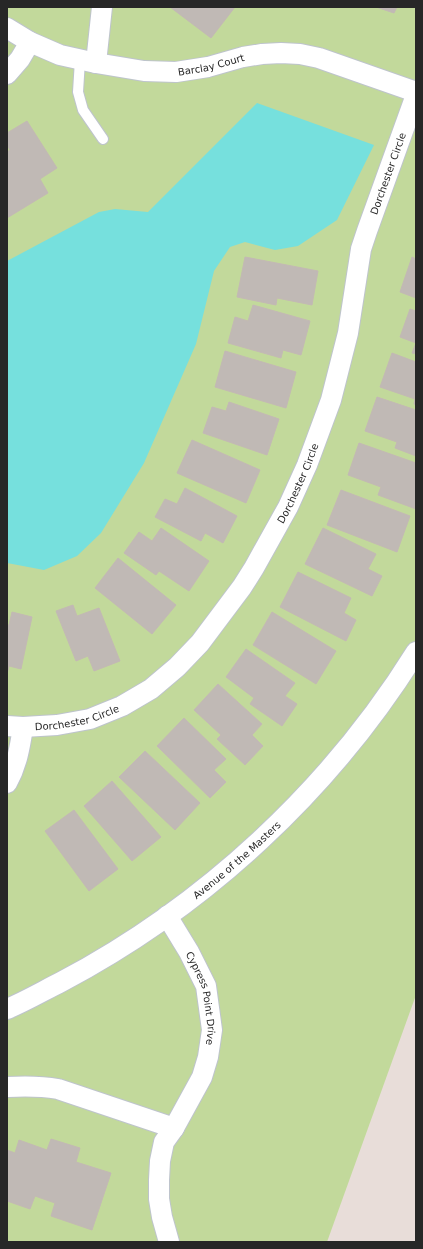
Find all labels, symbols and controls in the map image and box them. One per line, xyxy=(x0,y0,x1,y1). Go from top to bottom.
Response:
street label: Barclay Court xyxy=(177,52,246,78)
street label: Dorchester Circle xyxy=(368,131,408,216)
street label: Dorchester Circle xyxy=(275,442,321,525)
street label: Dorchester Circle xyxy=(34,703,121,732)
street label: Avenue of the Masters xyxy=(191,819,283,901)
street label: Cypress Point Drive xyxy=(184,950,217,1046)

